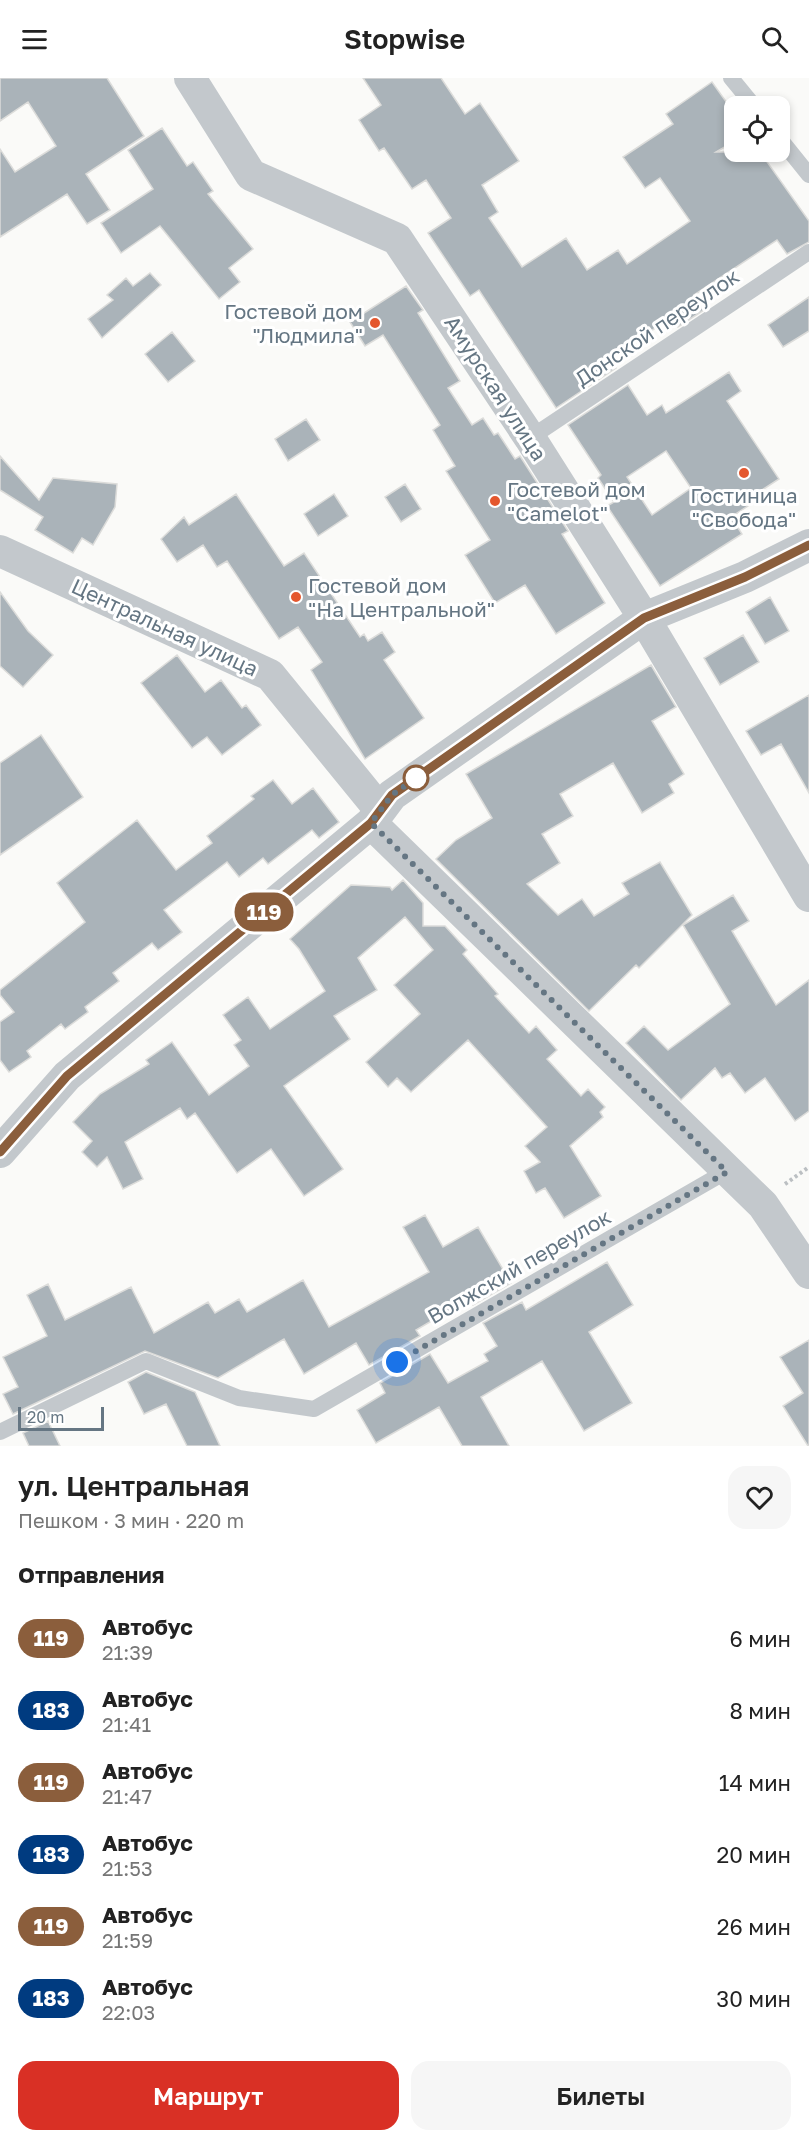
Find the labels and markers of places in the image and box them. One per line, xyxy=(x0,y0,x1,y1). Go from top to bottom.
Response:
place label: Гостевой дом "Людмила" xyxy=(224,298,363,348)
marker: Гостевой дом "Людмила" xyxy=(368,316,382,330)
marker: Гостиница "Свобода" xyxy=(737,466,751,480)
place label: Гостевой дом "Camelot" xyxy=(507,476,646,526)
place label: Гостиница "Свобода" xyxy=(690,482,798,532)
marker: Гостевой дом "Camelot" xyxy=(488,494,502,508)
place label: Гостевой дом "На Центральной" xyxy=(308,572,495,622)
marker: Гостевой дом "На Центральной" xyxy=(289,590,303,604)
unlabelled marker xyxy=(403,765,429,791)

